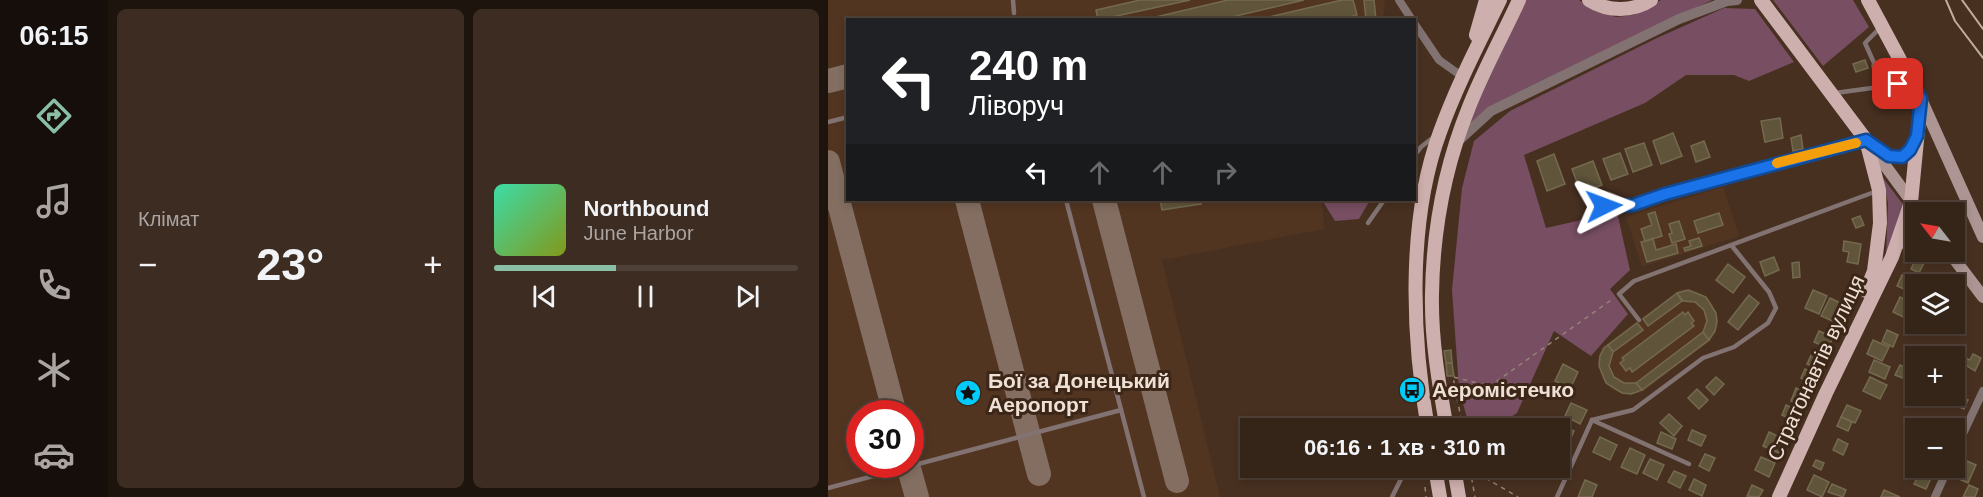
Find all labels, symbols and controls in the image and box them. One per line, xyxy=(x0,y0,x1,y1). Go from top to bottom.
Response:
text: 06:15 xyxy=(19,21,89,51)
icon: left xyxy=(870,42,948,120)
text: 240 m xyxy=(969,42,1088,89)
pin xyxy=(1872,58,1923,109)
icon: arrive xyxy=(1881,67,1914,100)
text: Ліворуч xyxy=(969,91,1064,121)
icon: directions xyxy=(33,95,75,137)
icon: left xyxy=(1020,156,1053,189)
icon: ahead xyxy=(1083,156,1116,189)
icon: ahead xyxy=(1146,156,1179,189)
icon: right xyxy=(1209,156,1242,189)
position arrow xyxy=(1572,174,1636,238)
icon: music xyxy=(33,180,75,222)
text: Northbound xyxy=(584,196,709,221)
north arrow xyxy=(1905,202,1965,262)
map controls xyxy=(1905,202,1965,478)
text: Клімат xyxy=(138,208,199,230)
text: June Harbor xyxy=(584,222,694,244)
text: 23° xyxy=(256,239,324,290)
text: − xyxy=(138,246,157,283)
text: + xyxy=(423,246,443,283)
icon: phone xyxy=(33,264,75,306)
street label: Стратонавтів вулиця xyxy=(1762,271,1869,464)
button: layers xyxy=(1905,274,1965,334)
icon: previous xyxy=(528,280,561,313)
icon: pause xyxy=(629,280,662,313)
icon: next xyxy=(731,280,764,313)
button: + xyxy=(1905,346,1965,406)
icon: climate xyxy=(33,349,75,391)
place label: Бої за Донецький Аеропорт xyxy=(988,369,1170,416)
bus stop icon: Аеромістечко xyxy=(1397,375,1427,405)
place icon: Бої за Донецький Аеропорт xyxy=(953,378,983,408)
place label: Аеромістечко xyxy=(1432,378,1574,401)
speed limit sign: 30 xyxy=(846,400,924,478)
button: − xyxy=(1905,418,1965,478)
icon: car xyxy=(33,434,75,476)
text: 06:16 · 1 хв · 310 m xyxy=(1304,435,1506,460)

